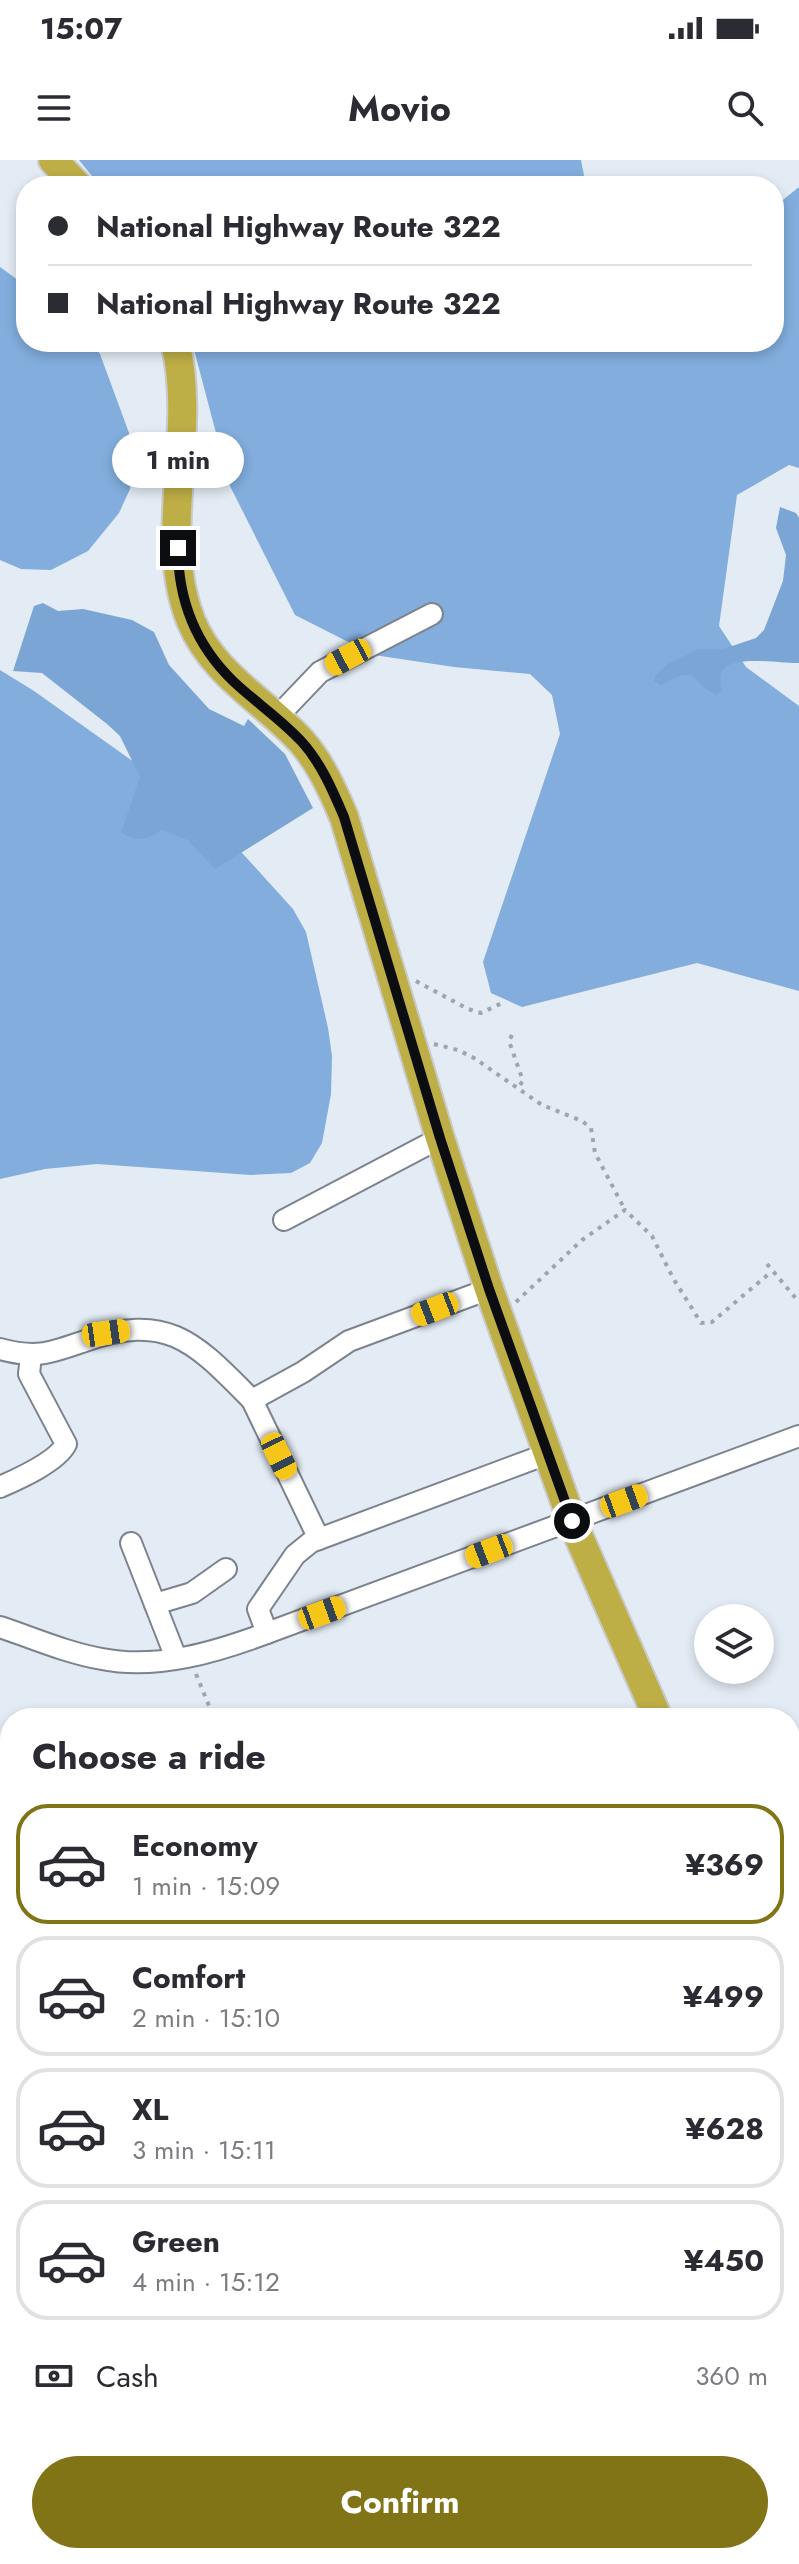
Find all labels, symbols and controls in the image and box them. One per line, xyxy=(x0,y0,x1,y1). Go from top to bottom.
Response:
text: 15:07 xyxy=(40,7,122,50)
text: Movio xyxy=(348,82,451,134)
icon: menu xyxy=(32,86,76,130)
icon: search xyxy=(723,86,767,130)
text: National Highway Route 322 xyxy=(96,205,501,248)
text: National Highway Route 322 xyxy=(96,282,501,325)
callout: 1 min xyxy=(112,432,244,488)
text: 1 min xyxy=(146,441,210,479)
route end xyxy=(160,530,196,566)
car xyxy=(321,635,375,679)
car xyxy=(408,1289,462,1329)
car xyxy=(81,1318,131,1348)
car xyxy=(258,1429,300,1483)
car xyxy=(597,1482,651,1520)
route start xyxy=(554,1503,590,1539)
car xyxy=(462,1531,516,1571)
car xyxy=(295,1594,349,1632)
map controls xyxy=(694,1604,774,1684)
button: layers xyxy=(694,1604,774,1684)
text: Choose a ride xyxy=(32,1730,266,1782)
text: Economy xyxy=(132,1824,258,1867)
icon: car xyxy=(36,1828,108,1900)
text: ¥369 xyxy=(685,1843,764,1886)
text: 1 min · 15:09 xyxy=(132,1867,280,1905)
text: Comfort xyxy=(132,1956,245,1999)
icon: car xyxy=(36,1960,108,2032)
text: ¥499 xyxy=(683,1975,764,2018)
text: 2 min · 15:10 xyxy=(132,1999,280,2037)
text: XL xyxy=(132,2088,168,2131)
icon: car xyxy=(36,2092,108,2164)
text: ¥628 xyxy=(685,2107,764,2150)
text: 3 min · 15:11 xyxy=(132,2131,276,2169)
text: Green xyxy=(132,2220,220,2263)
icon: car xyxy=(36,2224,108,2296)
text: ¥450 xyxy=(684,2239,764,2282)
text: 4 min · 15:12 xyxy=(132,2263,280,2301)
icon: cash xyxy=(32,2354,76,2398)
text: Cash xyxy=(96,2355,159,2398)
text: 360 m xyxy=(695,2357,768,2395)
button: Confirm xyxy=(32,2456,768,2548)

